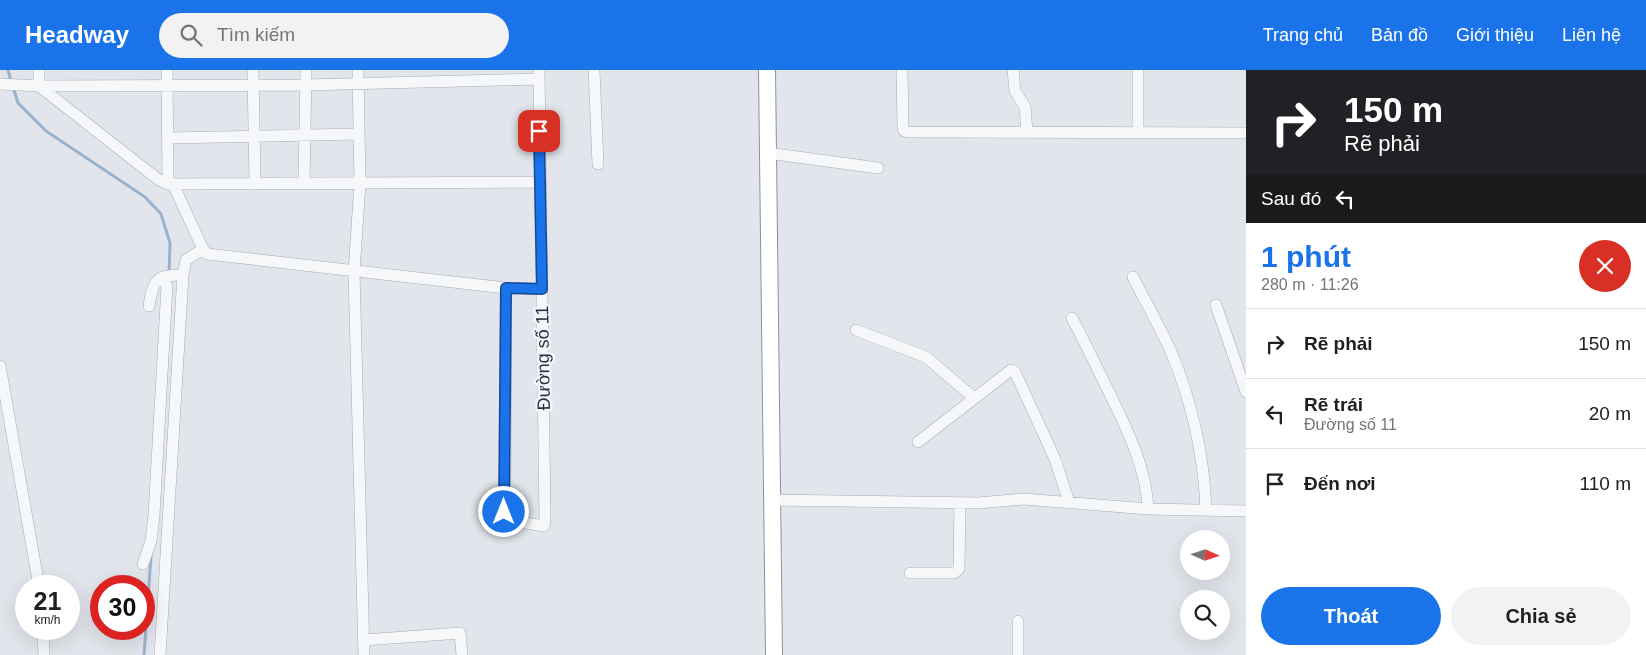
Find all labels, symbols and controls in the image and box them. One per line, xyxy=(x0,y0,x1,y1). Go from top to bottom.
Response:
search box xyxy=(159,13,509,58)
text: Headway xyxy=(25,21,129,48)
icon: search xyxy=(177,21,205,49)
text: Tìm kiếm xyxy=(217,24,295,45)
text: Trang chủ xyxy=(1263,25,1343,45)
text: Bản đồ xyxy=(1371,25,1428,45)
text: Giới thiệu xyxy=(1456,25,1534,45)
text: Liên hệ xyxy=(1562,25,1621,45)
icon: right xyxy=(1261,90,1326,155)
text: 150 m xyxy=(1344,90,1443,129)
pin xyxy=(518,110,560,152)
icon: arrive xyxy=(525,117,553,145)
text: Rẽ phải xyxy=(1344,131,1420,156)
icon: left xyxy=(1331,185,1359,213)
text: Sau đó xyxy=(1261,188,1321,209)
text: 1 phút xyxy=(1261,240,1351,273)
button: close xyxy=(1579,240,1631,292)
text: 280 m · 11:26 xyxy=(1261,276,1359,293)
street label: Đường số 11 xyxy=(532,306,554,410)
icon: right xyxy=(1261,330,1289,358)
text: Rẽ phải xyxy=(1304,333,1373,354)
text: 150 m xyxy=(1578,333,1631,354)
text: Rẽ trái xyxy=(1304,394,1363,415)
icon: left xyxy=(1261,400,1289,428)
text: 20 m xyxy=(1589,403,1631,424)
text: Đường số 11 xyxy=(1304,416,1397,433)
icon: arrive xyxy=(1261,470,1289,498)
text: Đến nơi xyxy=(1304,473,1376,494)
text: 110 m xyxy=(1580,473,1631,494)
position arrow xyxy=(477,485,529,537)
north arrow xyxy=(1180,530,1230,580)
map controls xyxy=(1180,530,1230,640)
speed limit sign: 30 xyxy=(90,575,155,640)
text: 21 xyxy=(34,587,61,615)
button: Thoát xyxy=(1261,587,1441,645)
button: Chia sẻ xyxy=(1451,587,1631,645)
button: search xyxy=(1180,590,1230,640)
text: km/h xyxy=(34,613,61,627)

